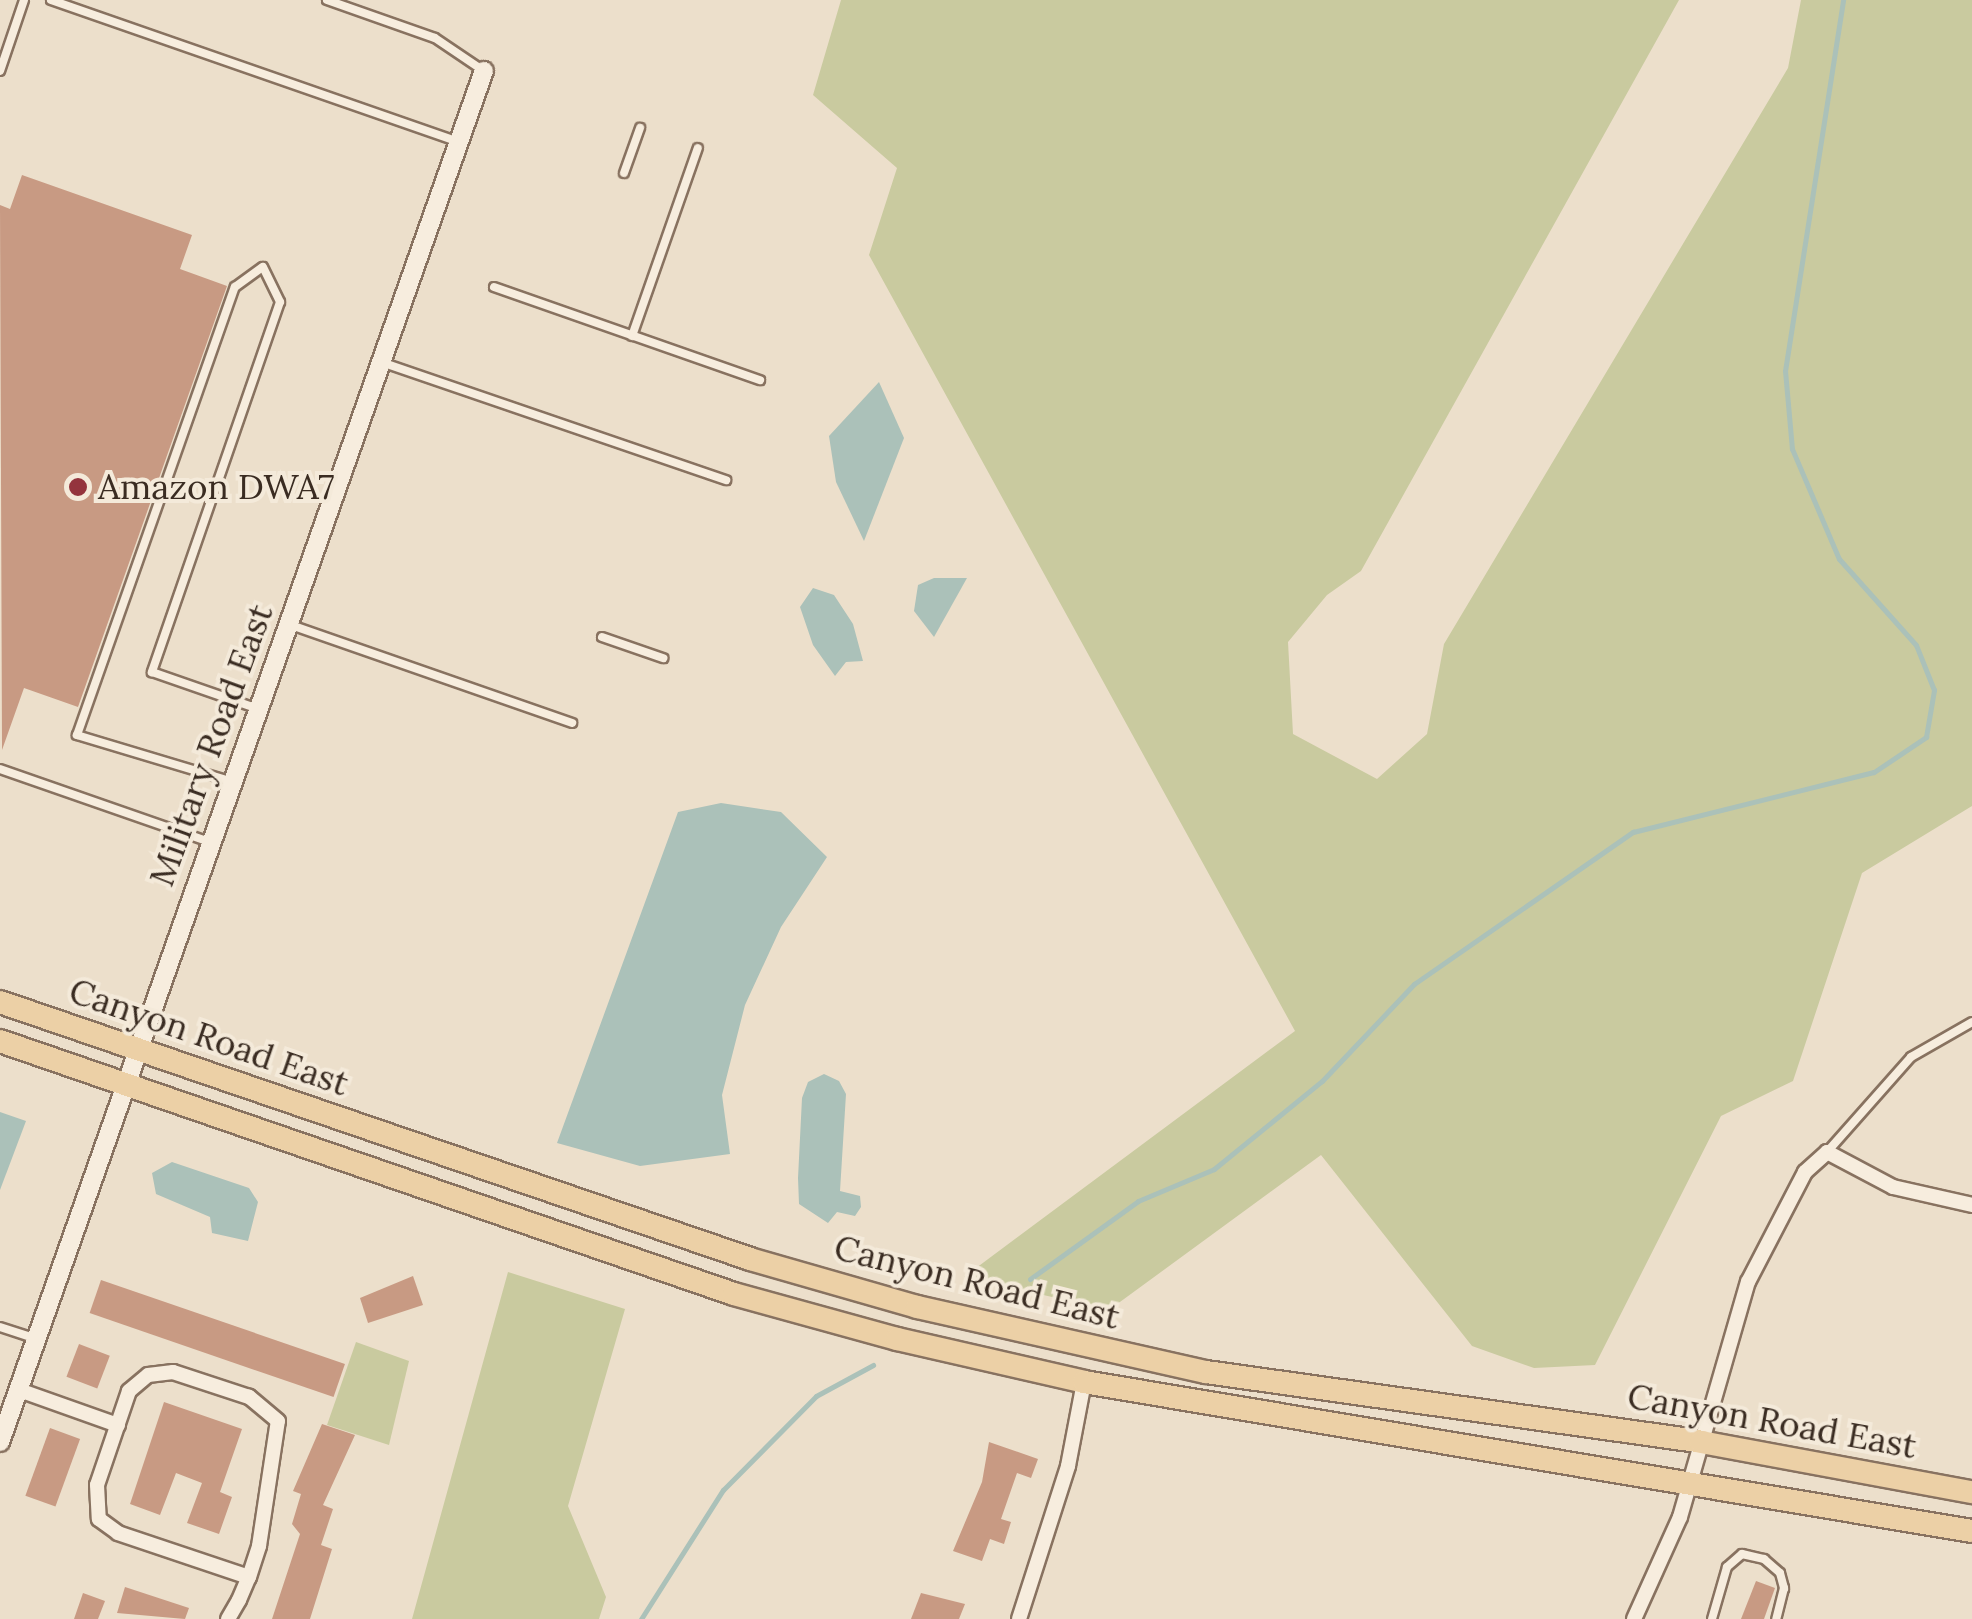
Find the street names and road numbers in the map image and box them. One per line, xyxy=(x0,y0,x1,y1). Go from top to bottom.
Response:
street label: Military Road East xyxy=(140,598,282,892)
street label: Canyon Road East xyxy=(64,970,354,1104)
street label: Canyon Road East xyxy=(830,1226,1124,1338)
street label: Canyon Road East xyxy=(1624,1375,1920,1467)

